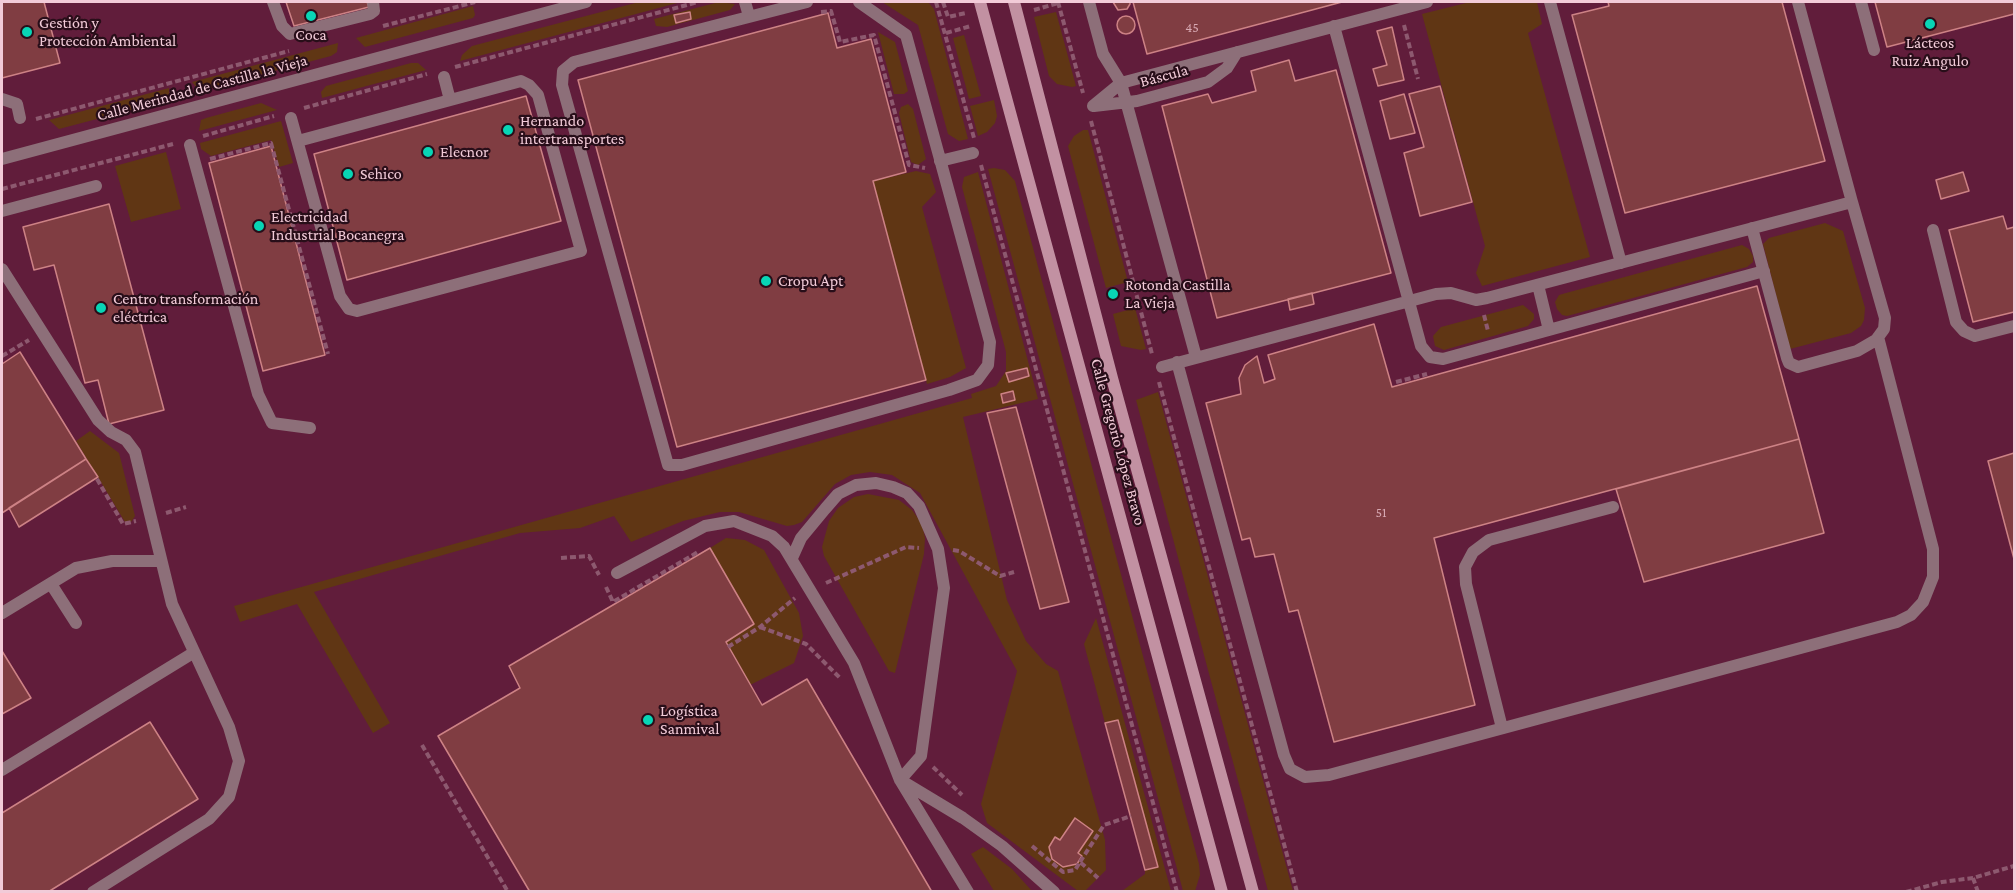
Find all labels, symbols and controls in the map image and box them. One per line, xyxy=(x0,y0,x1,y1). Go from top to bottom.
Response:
marker: Coca xyxy=(304,9,318,23)
place label: Gestión y Protección Ambiental xyxy=(39,13,176,51)
marker: Lácteos Ruiz Angulo xyxy=(1923,17,1937,31)
house number: 45 xyxy=(1185,20,1199,36)
marker: Gestión y Protección Ambiental xyxy=(20,25,34,39)
place label: Coca xyxy=(295,25,327,45)
place label: Lácteos Ruiz Angulo xyxy=(1891,33,1969,71)
street label: Calle Merindad de Castilla la Vieja xyxy=(95,51,309,125)
street label: Báscula xyxy=(1138,60,1190,92)
place label: Hernando intertransportes xyxy=(520,111,624,149)
marker: Hernando intertransportes xyxy=(501,123,515,137)
place label: Elecnor xyxy=(440,142,489,162)
marker: Elecnor xyxy=(421,145,435,159)
place label: Sehico xyxy=(360,164,402,184)
marker: Sehico xyxy=(341,167,355,181)
place label: Electricidad Industrial Bocanegra xyxy=(271,207,404,245)
marker: Electricidad Industrial Bocanegra xyxy=(252,219,266,233)
place label: Cropu Apt xyxy=(778,271,843,291)
marker: Cropu Apt xyxy=(759,274,773,288)
place label: Rotonda Castilla La Vieja xyxy=(1125,275,1230,313)
marker: Rotonda Castilla La Vieja xyxy=(1106,287,1120,301)
place label: Centro transformación eléctrica xyxy=(113,289,258,327)
marker: Centro transformación eléctrica xyxy=(94,301,108,315)
street label: Calle Gregorio López Bravo xyxy=(1086,357,1150,527)
house number: 51 xyxy=(1375,505,1387,521)
place label: Logística Sanmival xyxy=(660,701,719,739)
marker: Logística Sanmival xyxy=(641,713,655,727)

